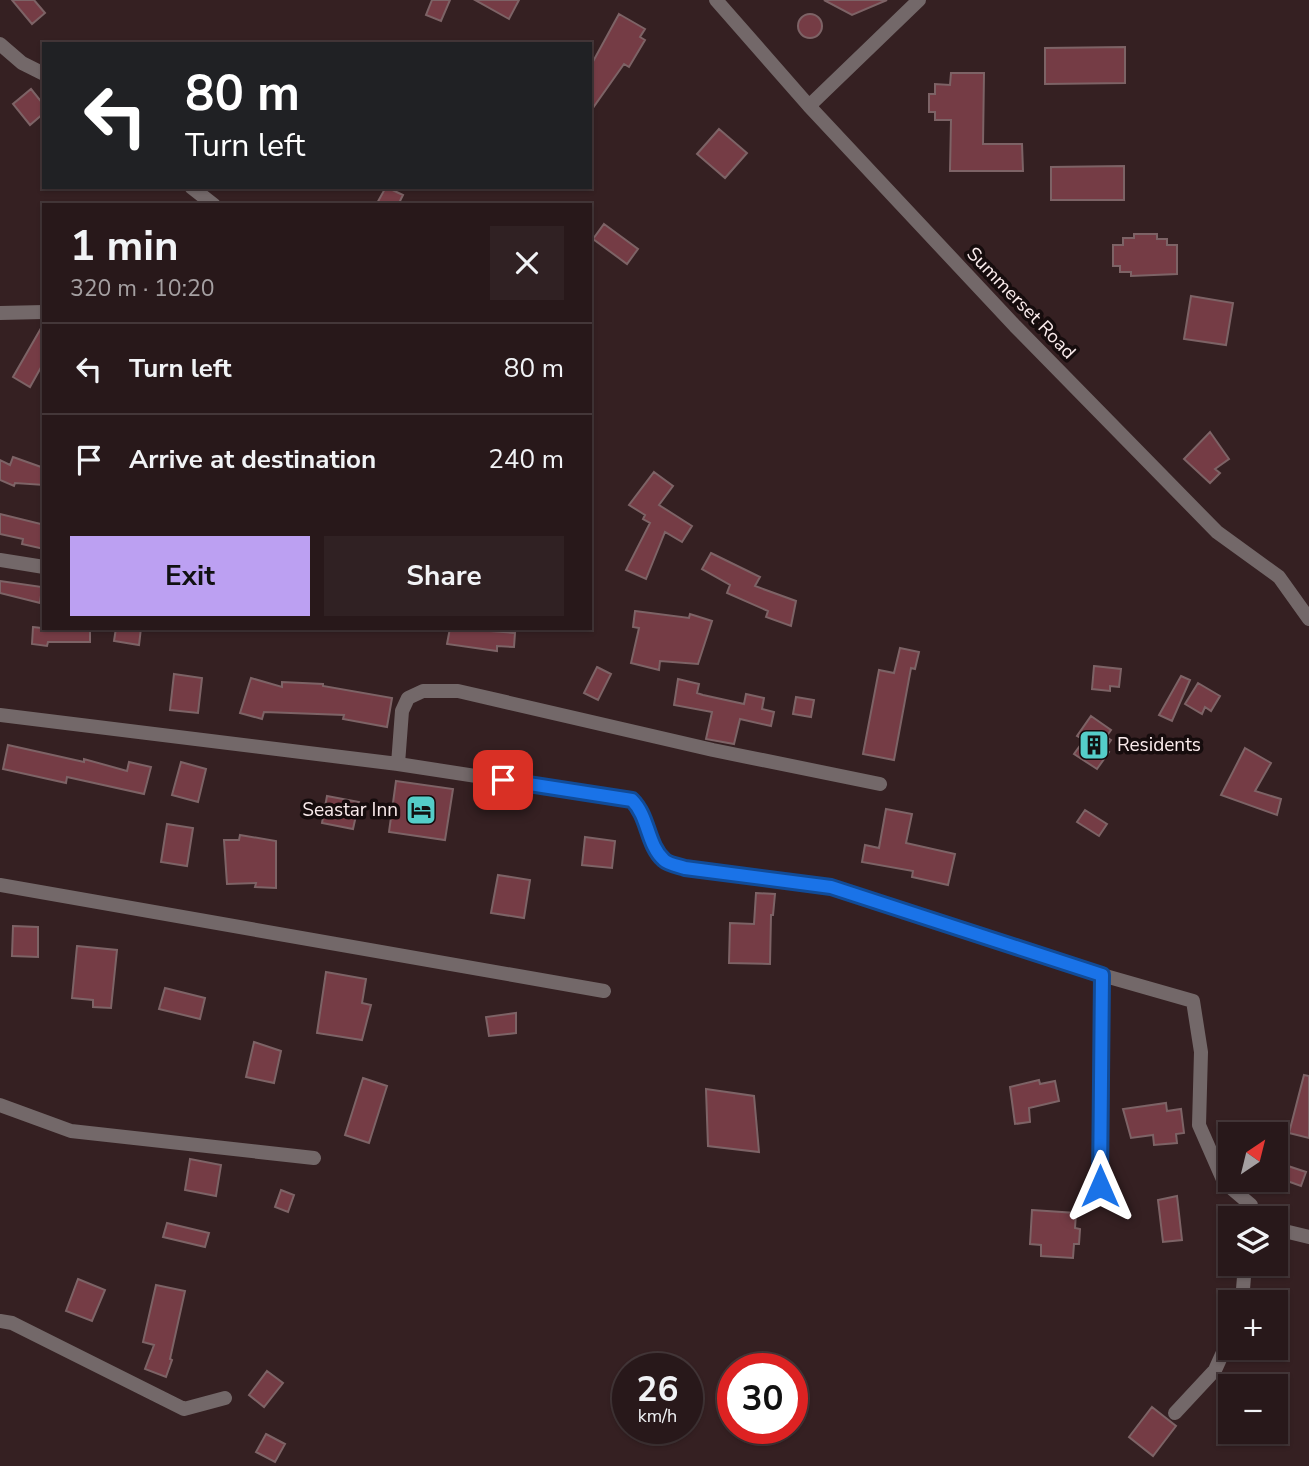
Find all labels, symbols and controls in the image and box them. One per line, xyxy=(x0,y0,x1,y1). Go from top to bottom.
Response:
text: 80 m xyxy=(185,60,300,127)
icon: left xyxy=(70,70,161,161)
text: Turn left xyxy=(185,124,305,167)
text: 1 min xyxy=(70,218,179,275)
button: close xyxy=(490,226,564,300)
street label: Summerset Road xyxy=(961,241,1081,365)
text: 320 m · 10:20 xyxy=(70,273,215,304)
icon: left xyxy=(70,350,108,388)
text: Turn left xyxy=(129,351,232,386)
text: 80 m xyxy=(504,351,564,386)
icon: arrive xyxy=(70,441,108,479)
text: Arrive at destination xyxy=(129,442,376,477)
text: 240 m xyxy=(488,442,564,477)
button: Exit xyxy=(70,536,310,616)
button: Share xyxy=(324,536,564,616)
building icon: Residents xyxy=(1077,728,1111,762)
place label: Residents xyxy=(1117,732,1201,758)
pin xyxy=(473,750,533,810)
icon: arrive xyxy=(484,761,522,799)
hotel icon: Seastar Inn xyxy=(404,793,438,827)
place label: Seastar Inn xyxy=(302,797,398,823)
north arrow xyxy=(1218,1122,1288,1192)
map controls xyxy=(1218,1122,1288,1444)
position arrow xyxy=(1063,1149,1137,1223)
button: layers xyxy=(1218,1206,1288,1276)
button: + xyxy=(1218,1290,1288,1360)
speed limit sign: 30 xyxy=(717,1353,808,1444)
text: 26 xyxy=(636,1366,679,1413)
button: − xyxy=(1218,1374,1288,1444)
text: km/h xyxy=(638,1404,677,1428)

